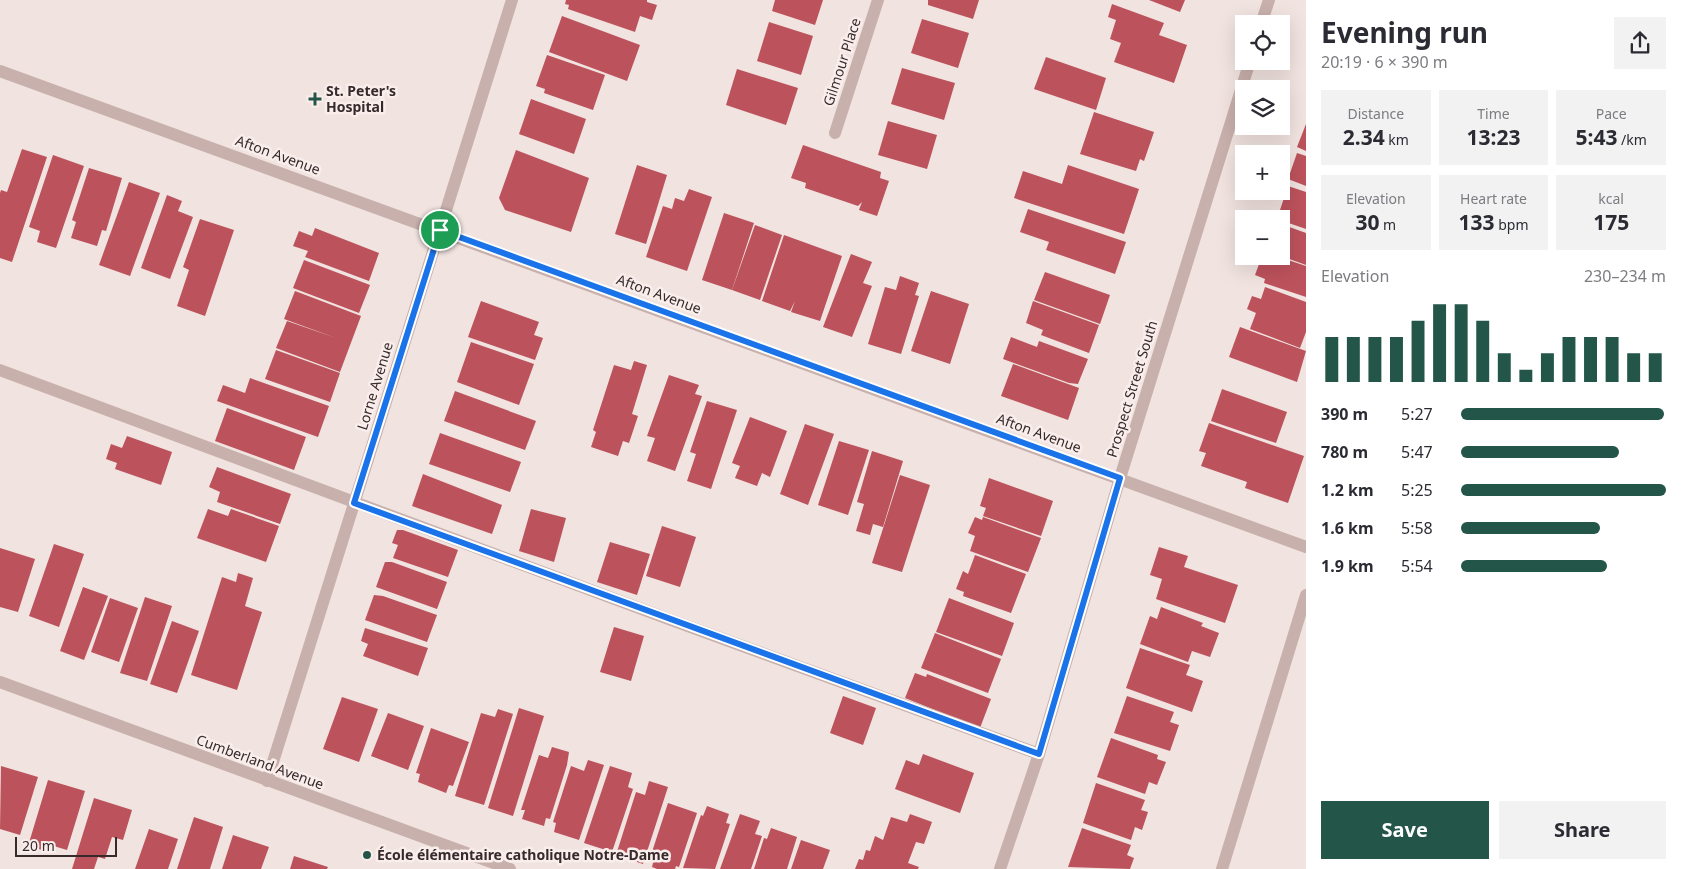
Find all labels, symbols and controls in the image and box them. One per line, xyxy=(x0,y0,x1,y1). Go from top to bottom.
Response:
text: Evening run xyxy=(1321,13,1488,51)
street label: Gilmour Place xyxy=(818,15,865,108)
map controls xyxy=(1235,15,1290,265)
button: locate xyxy=(1235,15,1290,70)
button: share xyxy=(1614,17,1666,69)
text: 20:19 · 6 × 390 m xyxy=(1321,51,1448,73)
button: layers xyxy=(1235,80,1290,135)
place label: St. Peter's Hospital xyxy=(326,81,396,116)
marker: St. Peter's Hospital xyxy=(308,92,322,106)
text: Distance xyxy=(1347,104,1404,123)
text: Time xyxy=(1477,104,1510,123)
text: Pace xyxy=(1596,104,1627,123)
text: 2.34 xyxy=(1343,123,1385,151)
text: 13:23 xyxy=(1467,123,1520,151)
text: 5:43 xyxy=(1575,123,1617,151)
street label: Afton Avenue xyxy=(233,130,323,179)
text: km xyxy=(1385,130,1409,149)
text: /km xyxy=(1617,130,1647,149)
button: + xyxy=(1235,145,1290,200)
text: Elevation xyxy=(1346,189,1406,208)
text: Heart rate xyxy=(1460,189,1527,208)
text: kcal xyxy=(1598,189,1624,208)
text: 30 xyxy=(1355,208,1379,236)
text: 133 xyxy=(1458,208,1495,236)
text: 175 xyxy=(1593,208,1629,236)
pin xyxy=(419,209,461,251)
button: − xyxy=(1235,210,1290,265)
text: m xyxy=(1379,215,1396,234)
text: bpm xyxy=(1495,215,1528,234)
icon: arrive xyxy=(426,216,454,244)
text: Elevation xyxy=(1321,265,1389,287)
text: 230–234 m xyxy=(1584,265,1666,287)
street label: Afton Avenue xyxy=(614,269,704,318)
street label: Prospect Street South xyxy=(1102,318,1161,460)
street label: Lorne Avenue xyxy=(352,340,397,432)
text: 390 m xyxy=(1321,403,1368,425)
text: 5:27 xyxy=(1401,403,1433,425)
street label: Afton Avenue xyxy=(994,408,1084,457)
text: 780 m xyxy=(1321,441,1368,463)
text: 5:47 xyxy=(1401,441,1433,463)
text: 1.2 km xyxy=(1321,479,1373,501)
text: 5:25 xyxy=(1401,479,1433,501)
text: 1.6 km xyxy=(1321,517,1373,539)
text: 5:58 xyxy=(1401,517,1433,539)
text: 1.9 km xyxy=(1321,555,1373,577)
text: 5:54 xyxy=(1401,555,1433,577)
street label: Cumberland Avenue xyxy=(194,730,327,793)
button: Save xyxy=(1321,801,1489,859)
button: Share xyxy=(1499,801,1666,859)
scale bar xyxy=(15,834,118,857)
text: 20 m xyxy=(22,836,55,855)
place label: École élémentaire catholique Notre-Dame xyxy=(377,845,669,864)
marker: École élémentaire catholique Notre-Dame xyxy=(361,849,373,861)

